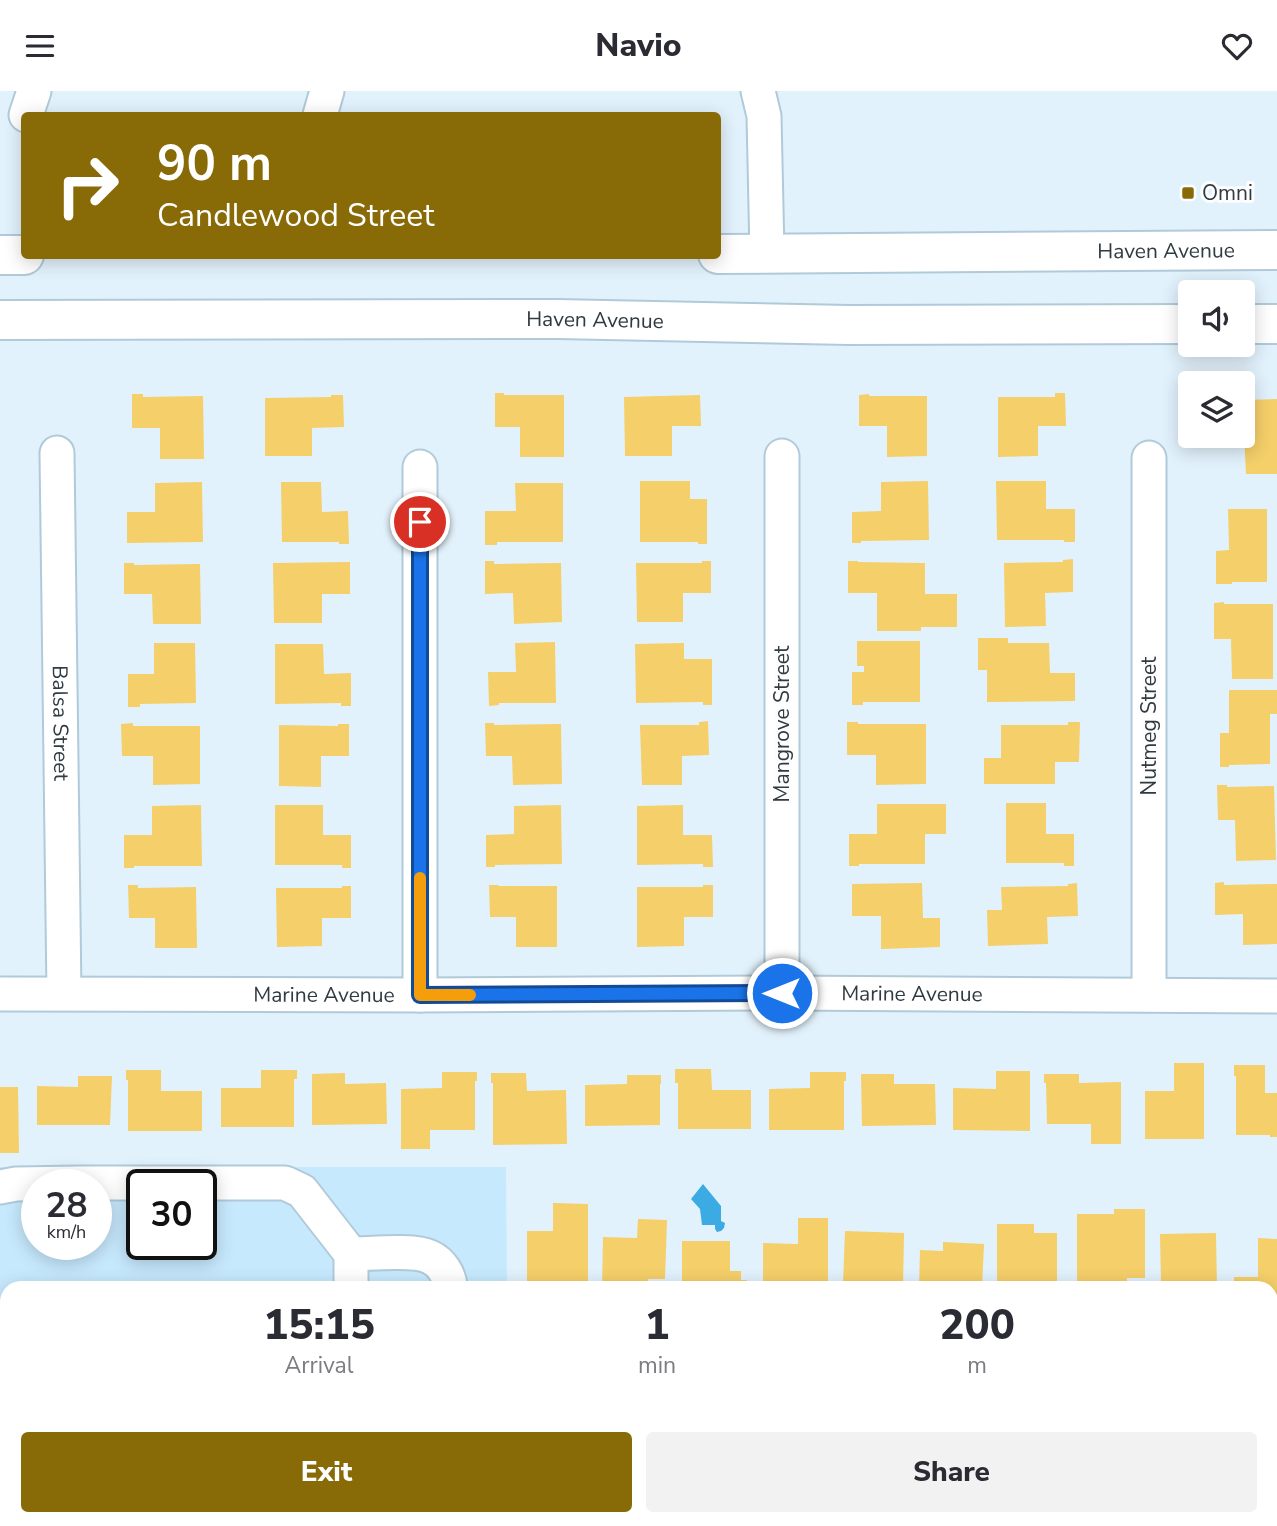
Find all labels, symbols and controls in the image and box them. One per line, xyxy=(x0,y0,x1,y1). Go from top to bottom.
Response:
text: Navio xyxy=(595,24,682,67)
icon: menu xyxy=(21,27,59,65)
icon: heart xyxy=(1218,27,1256,65)
text: 90 m xyxy=(157,130,272,197)
icon: right xyxy=(42,140,133,231)
place label: Omni xyxy=(1202,179,1253,207)
marker: Omni xyxy=(1180,185,1196,201)
text: Candlewood Street xyxy=(157,194,434,237)
street label: Haven Avenue xyxy=(1097,236,1235,265)
map controls xyxy=(1178,280,1255,448)
button: sound xyxy=(1178,280,1255,357)
street label: Haven Avenue xyxy=(526,305,664,335)
button: layers xyxy=(1178,371,1255,448)
pin xyxy=(390,492,450,552)
icon: arrive xyxy=(401,503,439,541)
street label: Mangrove Street xyxy=(768,645,796,802)
street label: Nutmeg Street xyxy=(1135,656,1163,795)
street label: Balsa Street xyxy=(46,665,75,782)
position arrow xyxy=(745,956,819,1030)
street label: Marine Avenue xyxy=(841,979,983,1008)
street label: Marine Avenue xyxy=(253,981,395,1009)
speed limit sign: 30 xyxy=(126,1169,217,1260)
text: 28 xyxy=(45,1182,88,1229)
text: km/h xyxy=(47,1220,86,1244)
text: 15:15 xyxy=(263,1297,375,1354)
text: 1 xyxy=(644,1297,670,1354)
text: 200 xyxy=(939,1297,1015,1354)
text: Arrival xyxy=(284,1350,354,1381)
text: min xyxy=(638,1350,676,1381)
text: m xyxy=(967,1350,987,1381)
button: Exit xyxy=(21,1432,632,1512)
button: Share xyxy=(646,1432,1257,1512)

